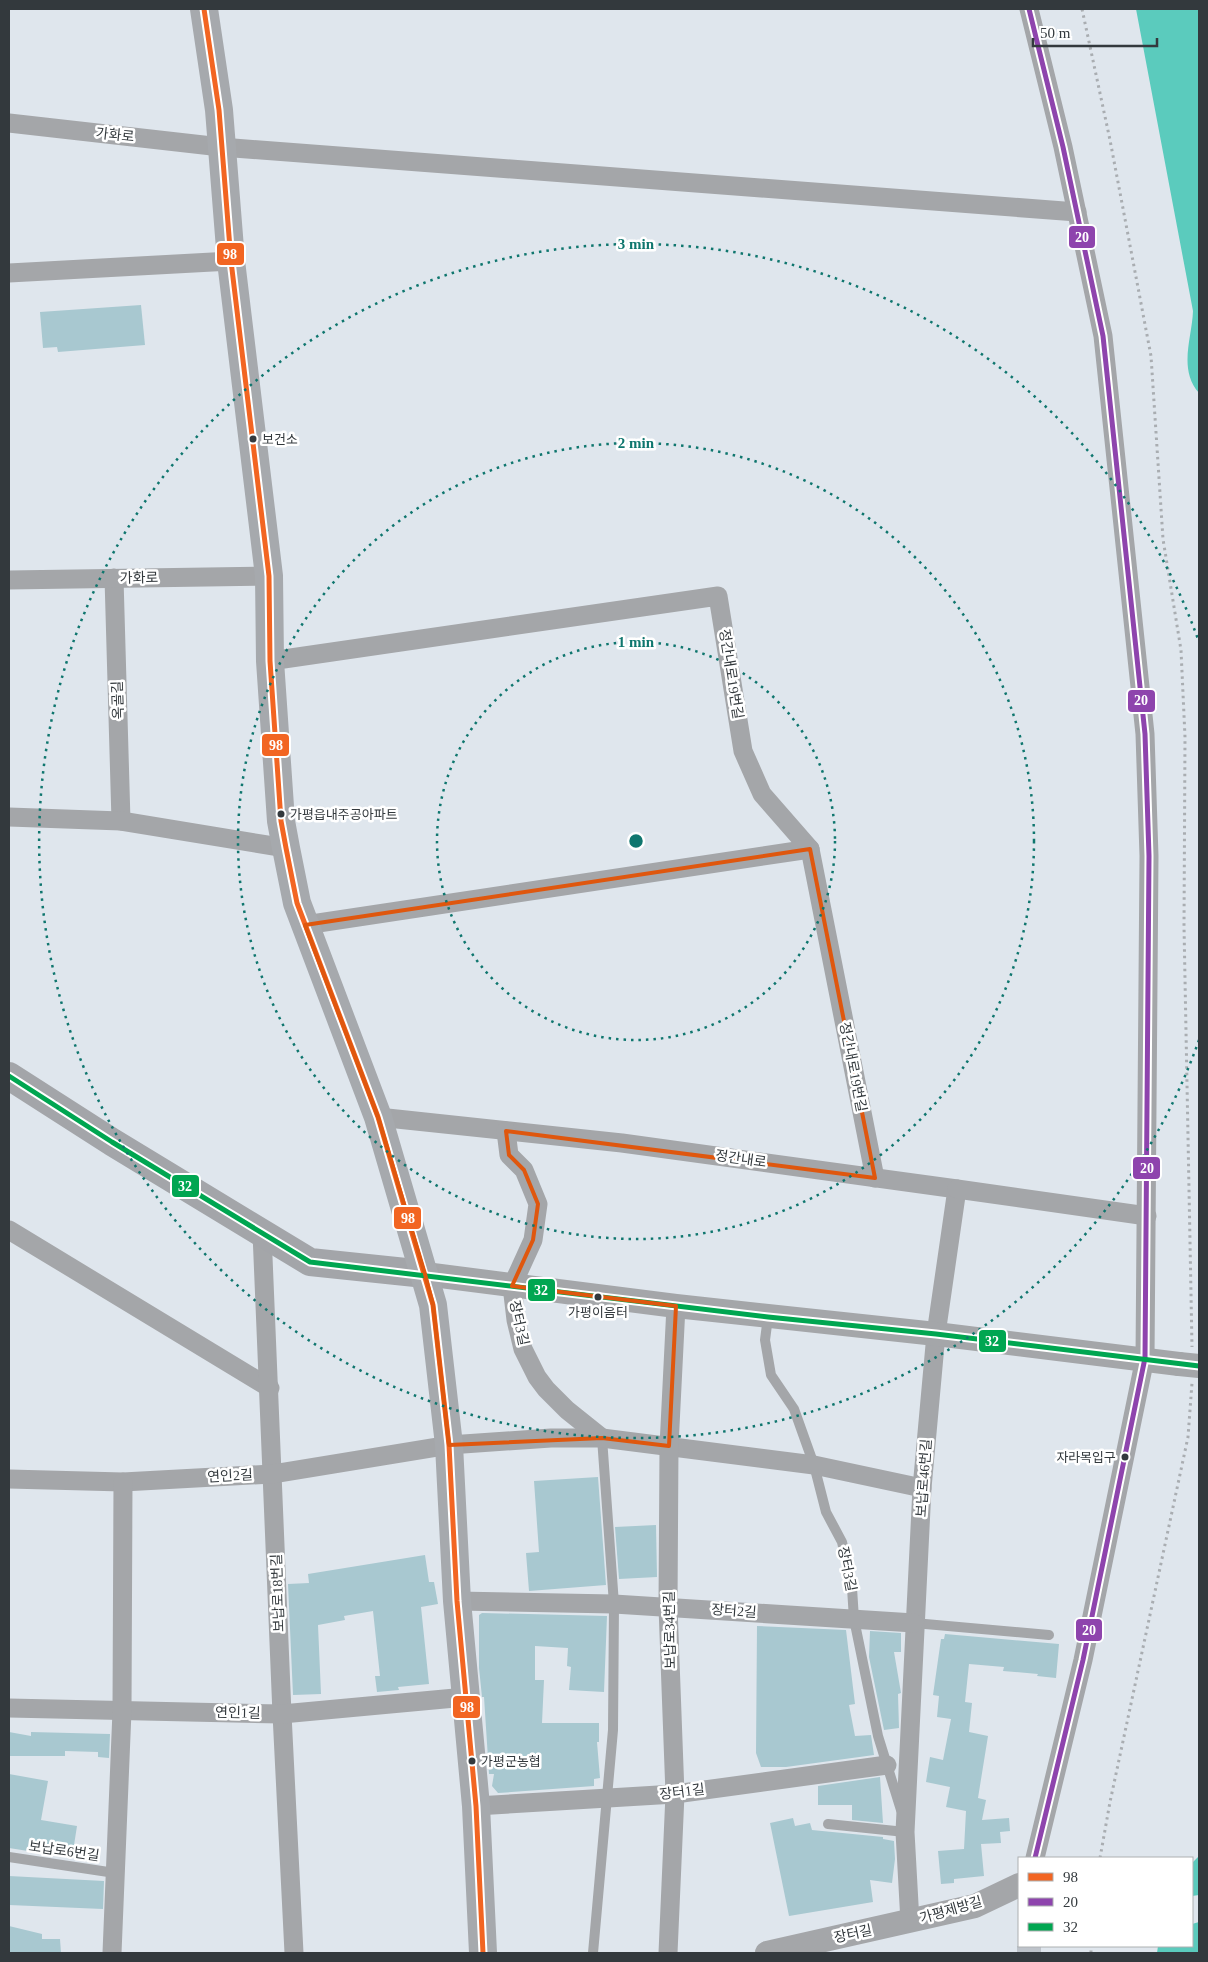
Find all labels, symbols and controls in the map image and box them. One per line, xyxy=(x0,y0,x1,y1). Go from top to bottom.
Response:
scale bar xyxy=(1033,15,1157,47)
text: 50 m xyxy=(1040,25,1071,41)
street label: 가화로 xyxy=(95,126,135,144)
line badge: 20 xyxy=(1068,225,1096,249)
text: 20 xyxy=(1075,230,1089,245)
text: 3 min xyxy=(618,236,655,252)
line badge: 98 xyxy=(216,242,245,266)
text: 98 xyxy=(223,247,237,262)
place label: 보건소 xyxy=(262,432,298,447)
marker: 보건소 xyxy=(248,434,258,444)
text: 2 min xyxy=(618,435,655,451)
street label: 가화로 xyxy=(120,570,159,586)
street label: 정간내로19번길 xyxy=(716,628,746,720)
text: 1 min xyxy=(618,634,655,650)
street label: 옥골길 xyxy=(110,680,126,720)
line badge: 20 xyxy=(1127,689,1156,713)
text: 20 xyxy=(1134,693,1148,708)
line badge: 98 xyxy=(261,733,290,757)
text: 98 xyxy=(269,738,283,753)
place label: 가평읍내주공아파트 xyxy=(290,807,398,822)
marker: 가평읍내주공아파트 xyxy=(276,809,286,819)
centre of rings xyxy=(627,832,645,850)
street label: 정간내로19번길 xyxy=(837,1021,869,1113)
street label: 정간내로 xyxy=(714,1148,768,1170)
line badge: 20 xyxy=(1132,1156,1161,1180)
text: 20 xyxy=(1140,1161,1154,1176)
line badge: 32 xyxy=(171,1174,200,1198)
text: 32 xyxy=(178,1179,192,1194)
line badge: 98 xyxy=(393,1206,422,1230)
text: 98 xyxy=(401,1211,415,1226)
line badge: 32 xyxy=(527,1278,556,1302)
text: 32 xyxy=(534,1283,548,1298)
marker: 가평이음터 xyxy=(593,1292,603,1302)
street label: 장터3길 xyxy=(507,1299,531,1347)
place label: 가평이음터 xyxy=(568,1305,628,1320)
line badge: 32 xyxy=(978,1329,1007,1353)
text: 32 xyxy=(985,1334,999,1349)
street label: 보납로46번길 xyxy=(914,1438,934,1518)
place label: 자라목입구 xyxy=(1056,1450,1116,1465)
marker: 자라목입구 xyxy=(1120,1452,1130,1462)
street label: 연인2길 xyxy=(207,1467,253,1485)
street label: 장터3길 xyxy=(835,1545,859,1593)
street label: 보납로18번길 xyxy=(269,1554,287,1632)
street label: 보납로34번길 xyxy=(662,1591,678,1669)
street label: 장터2길 xyxy=(711,1602,757,1620)
line badge: 20 xyxy=(1075,1618,1103,1642)
text: 20 xyxy=(1082,1623,1096,1638)
line badge: 98 xyxy=(452,1695,481,1719)
text: 98 xyxy=(460,1700,474,1715)
street label: 연인1길 xyxy=(215,1705,261,1721)
place label: 가평군농협 xyxy=(481,1754,541,1769)
marker: 가평군농협 xyxy=(467,1756,477,1766)
street label: 장터1길 xyxy=(658,1782,706,1802)
street label: 보납로6번길 xyxy=(28,1839,100,1863)
legend xyxy=(1018,1857,1193,1947)
text: 98 xyxy=(1063,1869,1078,1885)
street label: 가평제방길 xyxy=(918,1894,984,1926)
text: 20 xyxy=(1063,1894,1078,1910)
text: 32 xyxy=(1063,1919,1078,1935)
street label: 장터길 xyxy=(833,1923,873,1945)

